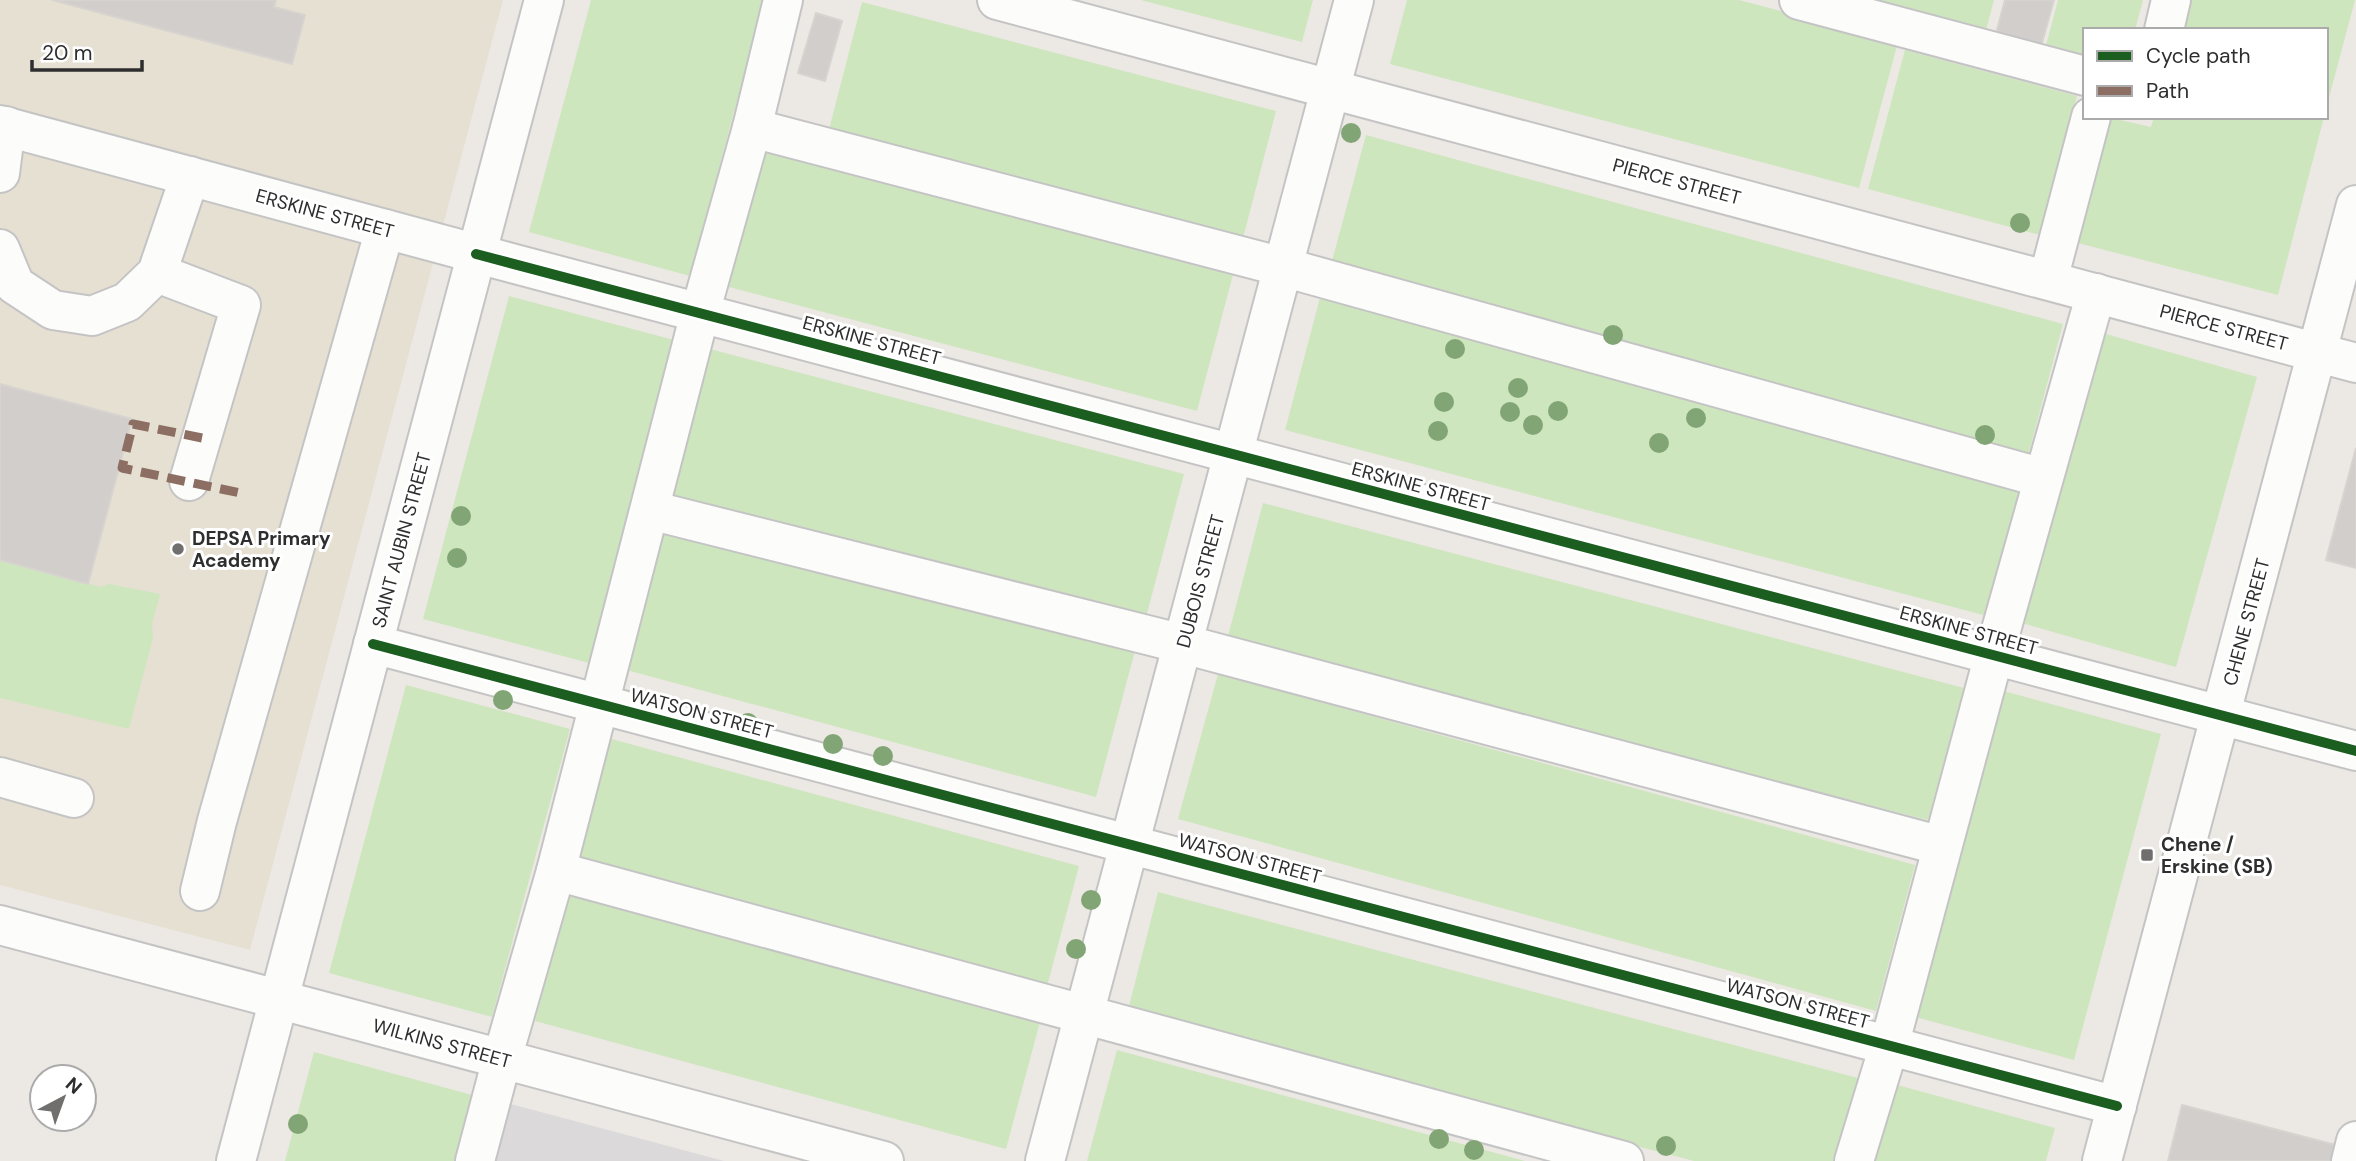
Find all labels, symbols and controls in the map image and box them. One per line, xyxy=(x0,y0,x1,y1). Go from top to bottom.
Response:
scale bar xyxy=(32,28,142,72)
legend xyxy=(2083,28,2328,119)
text: 20 m xyxy=(42,39,93,67)
text: Cycle path xyxy=(2146,42,2251,70)
text: Path xyxy=(2146,77,2189,105)
street label: PIERCE STREET xyxy=(1610,152,1744,211)
street label: ERSKINE STREET xyxy=(253,183,397,244)
street label: PIERCE STREET xyxy=(2157,298,2291,357)
street label: ERSKINE STREET xyxy=(800,310,944,371)
street label: SAINT AUBIN STREET xyxy=(366,450,437,630)
street label: ERSKINE STREET xyxy=(1349,456,1493,517)
street label: DUBOIS STREET xyxy=(1171,511,1230,651)
place label: DEPSA Primary Academy xyxy=(192,526,331,573)
marker: DEPSA Primary Academy xyxy=(170,541,186,557)
street label: CHENE STREET xyxy=(2217,555,2276,689)
street label: ERSKINE STREET xyxy=(1897,600,2041,661)
street label: WATSON STREET xyxy=(628,682,777,745)
street label: WATSON STREET xyxy=(1176,827,1325,890)
place label: Chene / Erskine (SB) xyxy=(2161,832,2273,879)
marker: Chene / Erskine (SB) xyxy=(2139,847,2155,863)
street label: WATSON STREET xyxy=(1724,972,1873,1035)
street label: WILKINS STREET xyxy=(370,1013,514,1074)
north arrow xyxy=(28,1063,98,1133)
text: N xyxy=(60,1072,87,1100)

